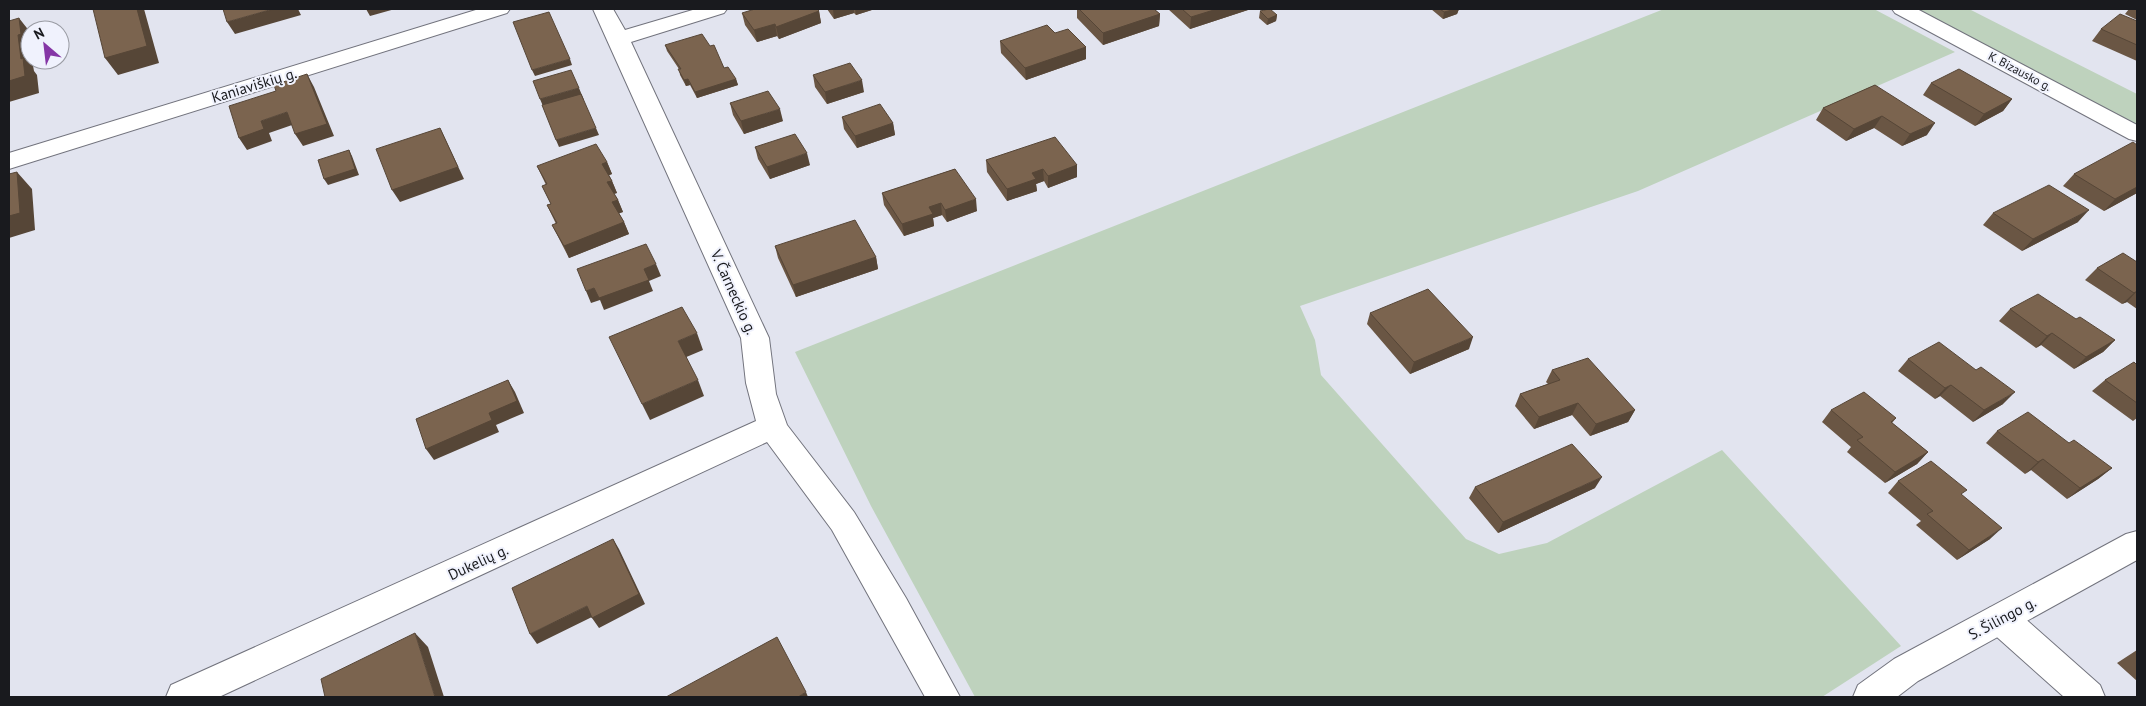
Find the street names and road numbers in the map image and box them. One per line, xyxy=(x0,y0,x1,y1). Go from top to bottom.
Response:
street label: K. Bizausko g. xyxy=(1986,48,2054,94)
street label: Kaniaviškių g. xyxy=(209,63,299,107)
street label: V. Čarneckio g. xyxy=(706,246,761,337)
street label: Dukelių g. xyxy=(445,540,511,584)
street label: S. Šilingo g. xyxy=(1965,592,2039,644)

